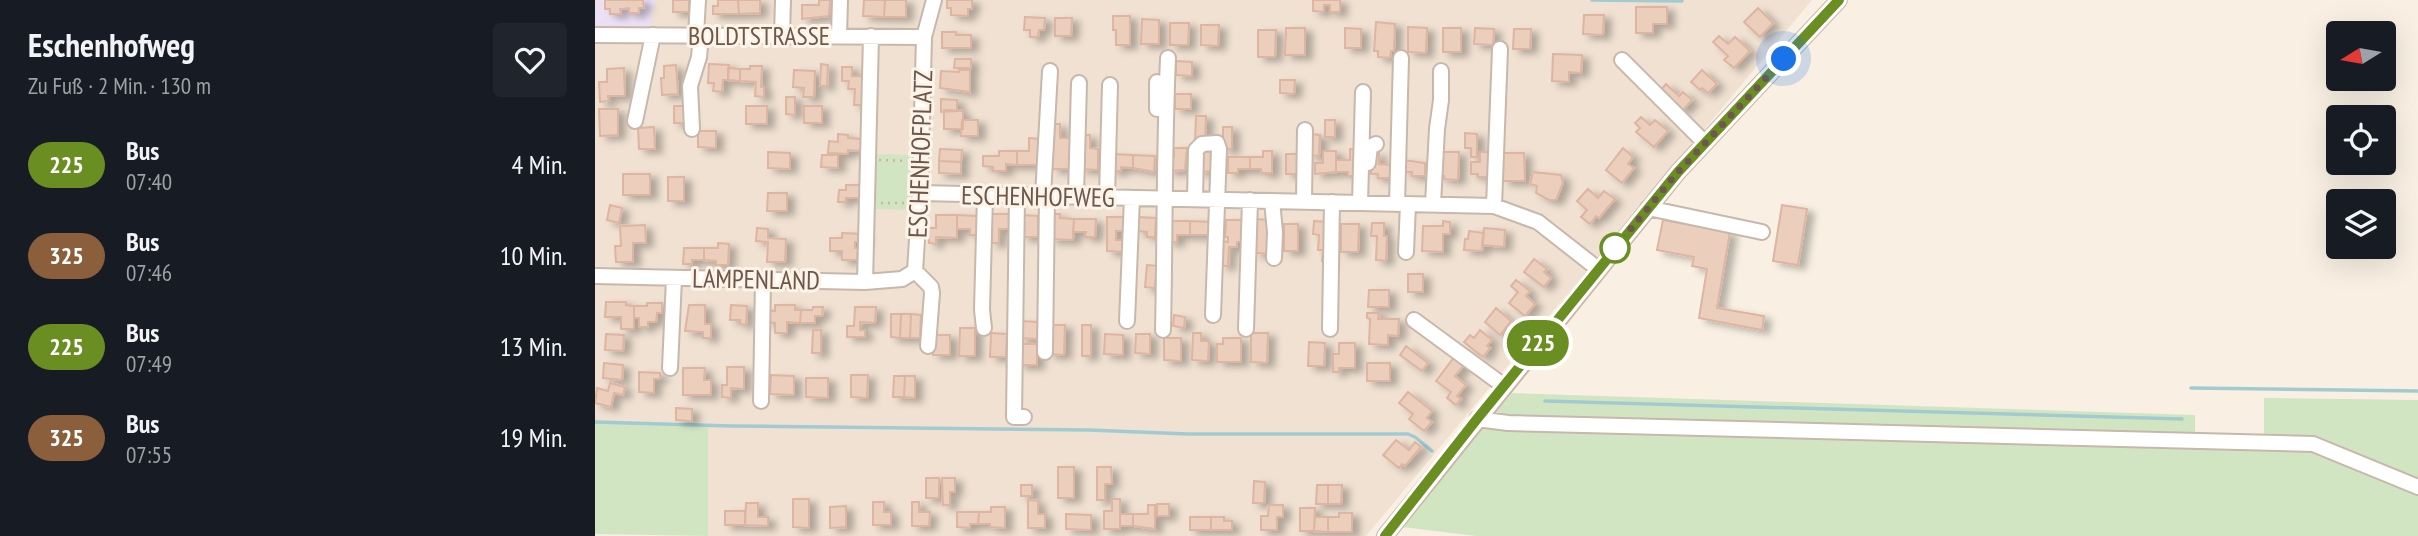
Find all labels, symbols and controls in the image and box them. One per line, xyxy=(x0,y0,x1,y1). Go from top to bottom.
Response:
street label: BOLDTSTRASSE xyxy=(688,19,830,52)
north arrow xyxy=(2326,21,2396,91)
map controls xyxy=(2326,21,2396,259)
text: Eschenhofweg xyxy=(28,23,195,66)
button: heart xyxy=(493,23,567,97)
your location xyxy=(1766,41,1801,76)
street label: ESCHENHOFPLATZ xyxy=(901,69,939,239)
text: Zu Fuß · 2 Min. · 130 m xyxy=(28,71,211,100)
button: locate xyxy=(2326,105,2396,175)
text: Bus xyxy=(126,134,159,167)
text: 4 Min. xyxy=(512,148,567,181)
text: 225 xyxy=(49,149,84,180)
text: 07:40 xyxy=(126,167,172,196)
street label: ESCHENHOFWEG xyxy=(961,178,1115,214)
button: layers xyxy=(2326,189,2396,259)
text: Bus xyxy=(126,225,159,258)
unlabelled marker xyxy=(1600,233,1630,263)
text: 10 Min. xyxy=(500,239,567,272)
text: 325 xyxy=(49,240,84,271)
text: 07:46 xyxy=(126,258,172,287)
street label: LAMPENLAND xyxy=(692,261,820,297)
text: Bus xyxy=(126,316,159,349)
line badge: 225 xyxy=(1498,320,1578,366)
text: 225 xyxy=(1521,327,1555,358)
text: 13 Min. xyxy=(500,330,567,363)
text: 225 xyxy=(49,331,84,362)
text: 07:49 xyxy=(126,349,172,378)
text: Bus xyxy=(126,407,159,440)
text: 19 Min. xyxy=(500,421,567,454)
text: 325 xyxy=(49,422,84,453)
text: 07:55 xyxy=(126,440,172,469)

